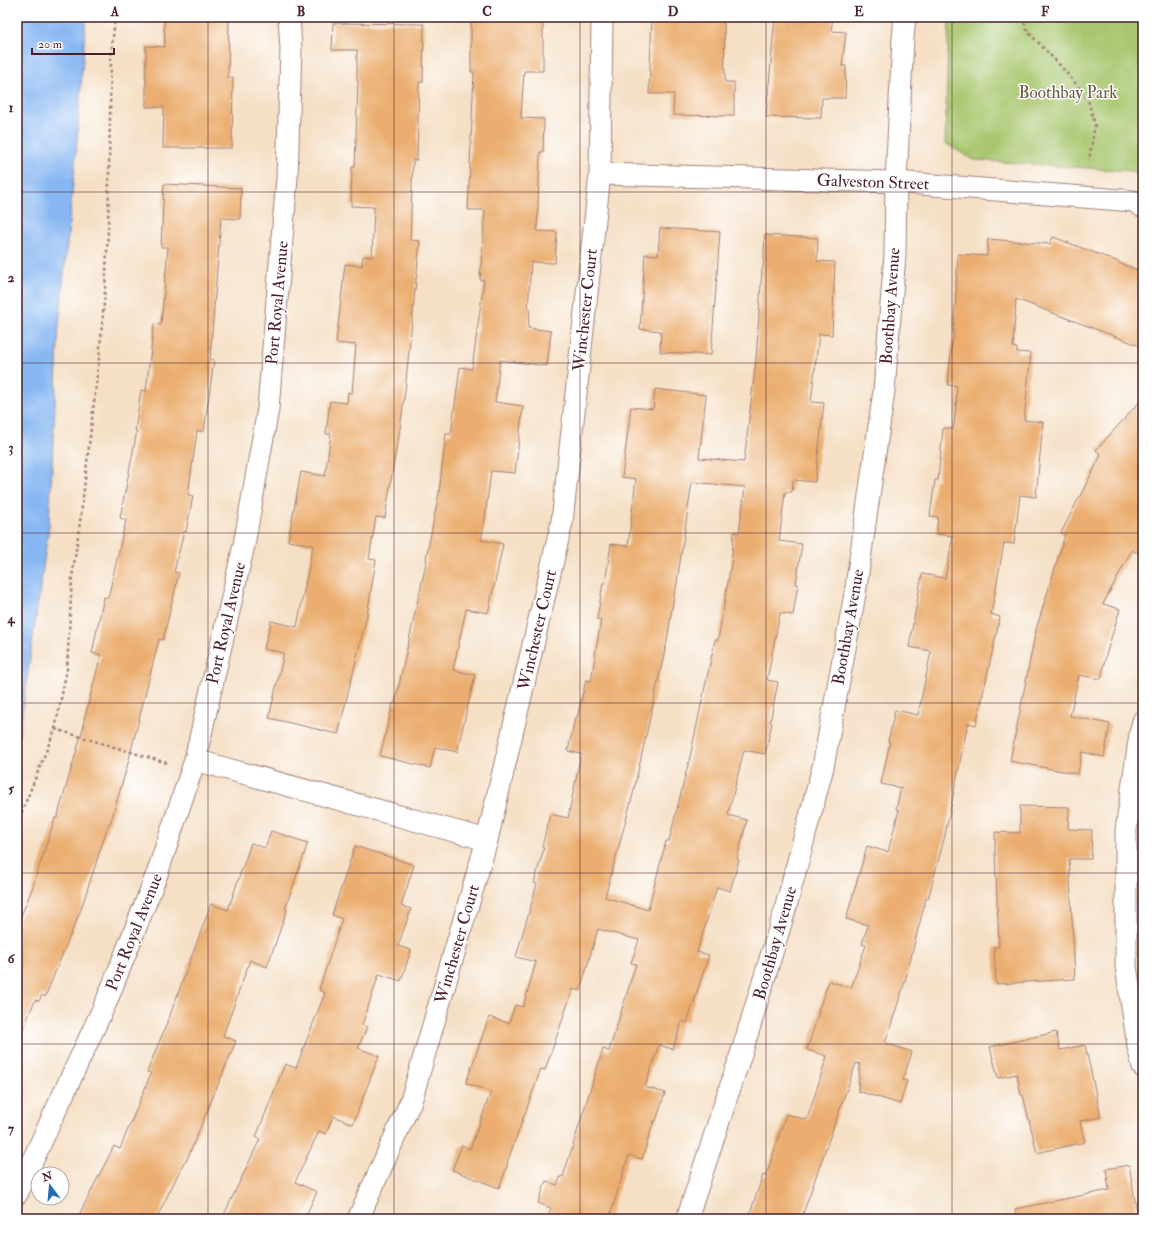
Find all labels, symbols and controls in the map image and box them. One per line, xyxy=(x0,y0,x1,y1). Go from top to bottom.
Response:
text: A xyxy=(110,4,120,20)
text: B xyxy=(297,4,305,20)
text: C xyxy=(482,4,492,20)
text: D xyxy=(668,4,679,20)
text: E xyxy=(854,4,864,20)
text: F xyxy=(1041,4,1050,20)
scale bar xyxy=(32,30,114,56)
text: 20 m xyxy=(38,37,63,52)
park label: Boothbay Park xyxy=(1018,82,1118,104)
text: 1 xyxy=(9,100,14,116)
street label: Galveston Street xyxy=(816,170,930,194)
street label: Port Royal Avenue xyxy=(261,240,294,366)
street label: Winchester Court xyxy=(568,247,602,373)
street label: Boothbay Avenue xyxy=(875,247,906,365)
text: 2 xyxy=(8,270,15,286)
text: 3 xyxy=(9,440,14,456)
street label: Port Royal Avenue xyxy=(202,560,251,686)
street label: Winchester Court xyxy=(513,567,561,693)
street label: Boothbay Avenue xyxy=(827,567,870,687)
text: 4 xyxy=(6,611,15,627)
text: 5 xyxy=(8,781,14,797)
street label: Port Royal Avenue xyxy=(101,870,168,994)
street label: Winchester Court xyxy=(430,882,484,1007)
street label: Boothbay Avenue xyxy=(749,884,802,1003)
text: 6 xyxy=(8,951,16,967)
text: 7 xyxy=(8,1121,15,1137)
north arrow xyxy=(30,1166,70,1206)
text: N xyxy=(40,1169,55,1185)

